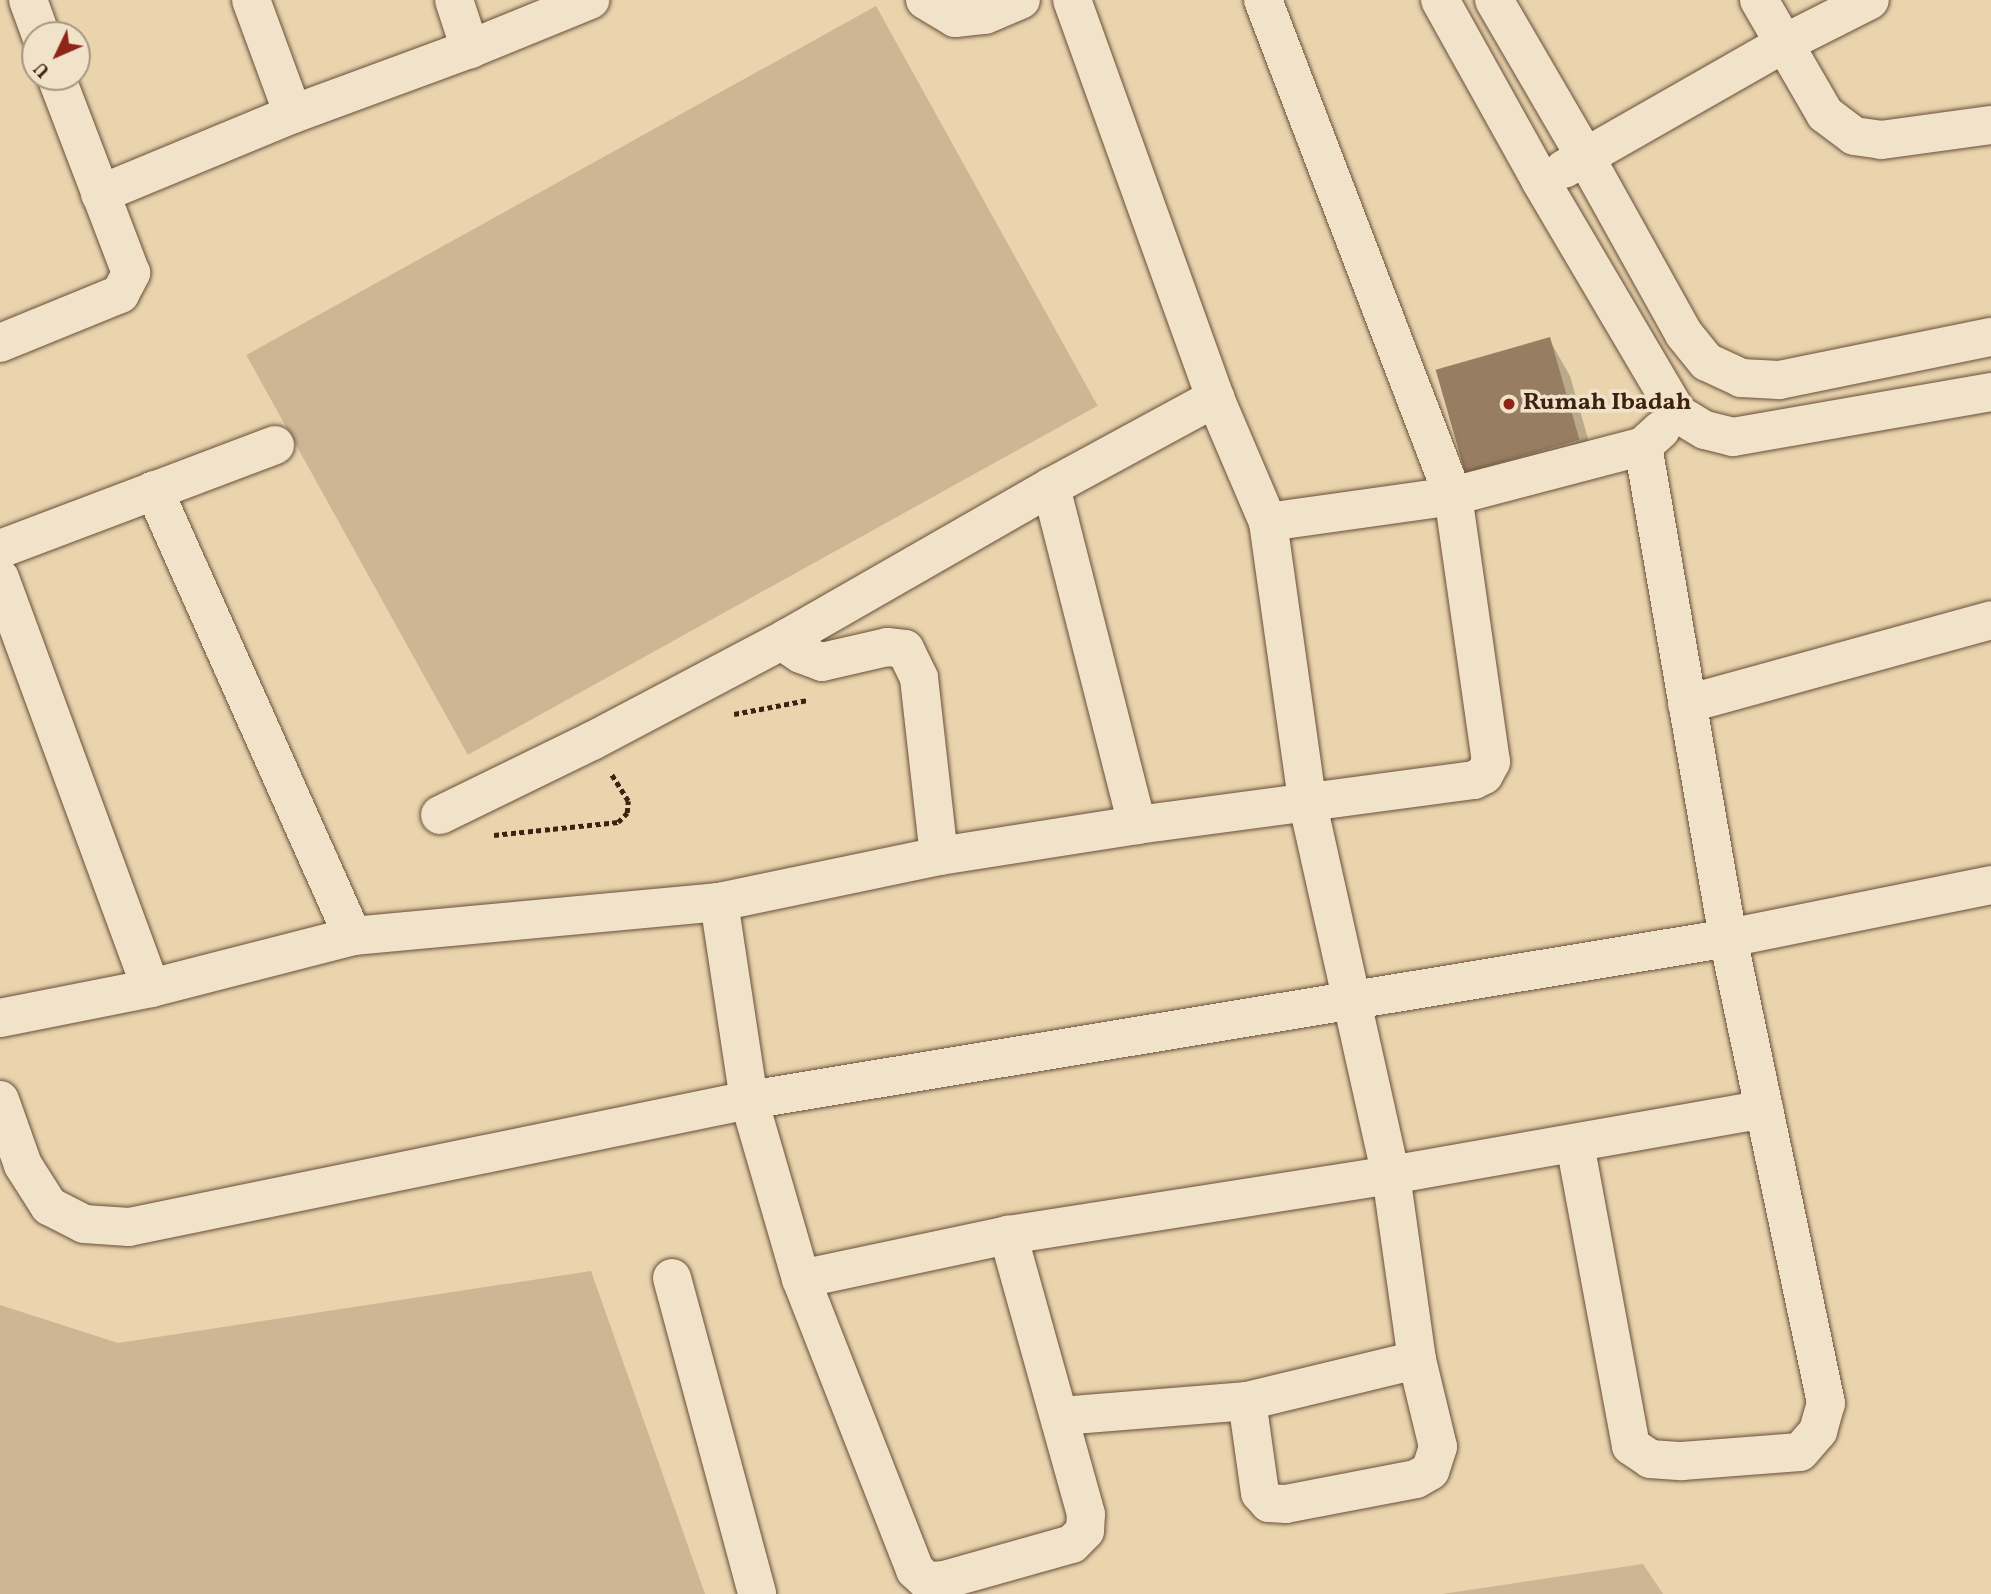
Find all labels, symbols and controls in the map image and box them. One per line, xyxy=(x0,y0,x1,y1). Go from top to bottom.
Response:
north arrow xyxy=(21,21,91,91)
text: U xyxy=(28,55,56,83)
place label: Rumah Ibadah xyxy=(1523,390,1691,418)
marker: Rumah Ibadah xyxy=(1501,396,1517,412)

